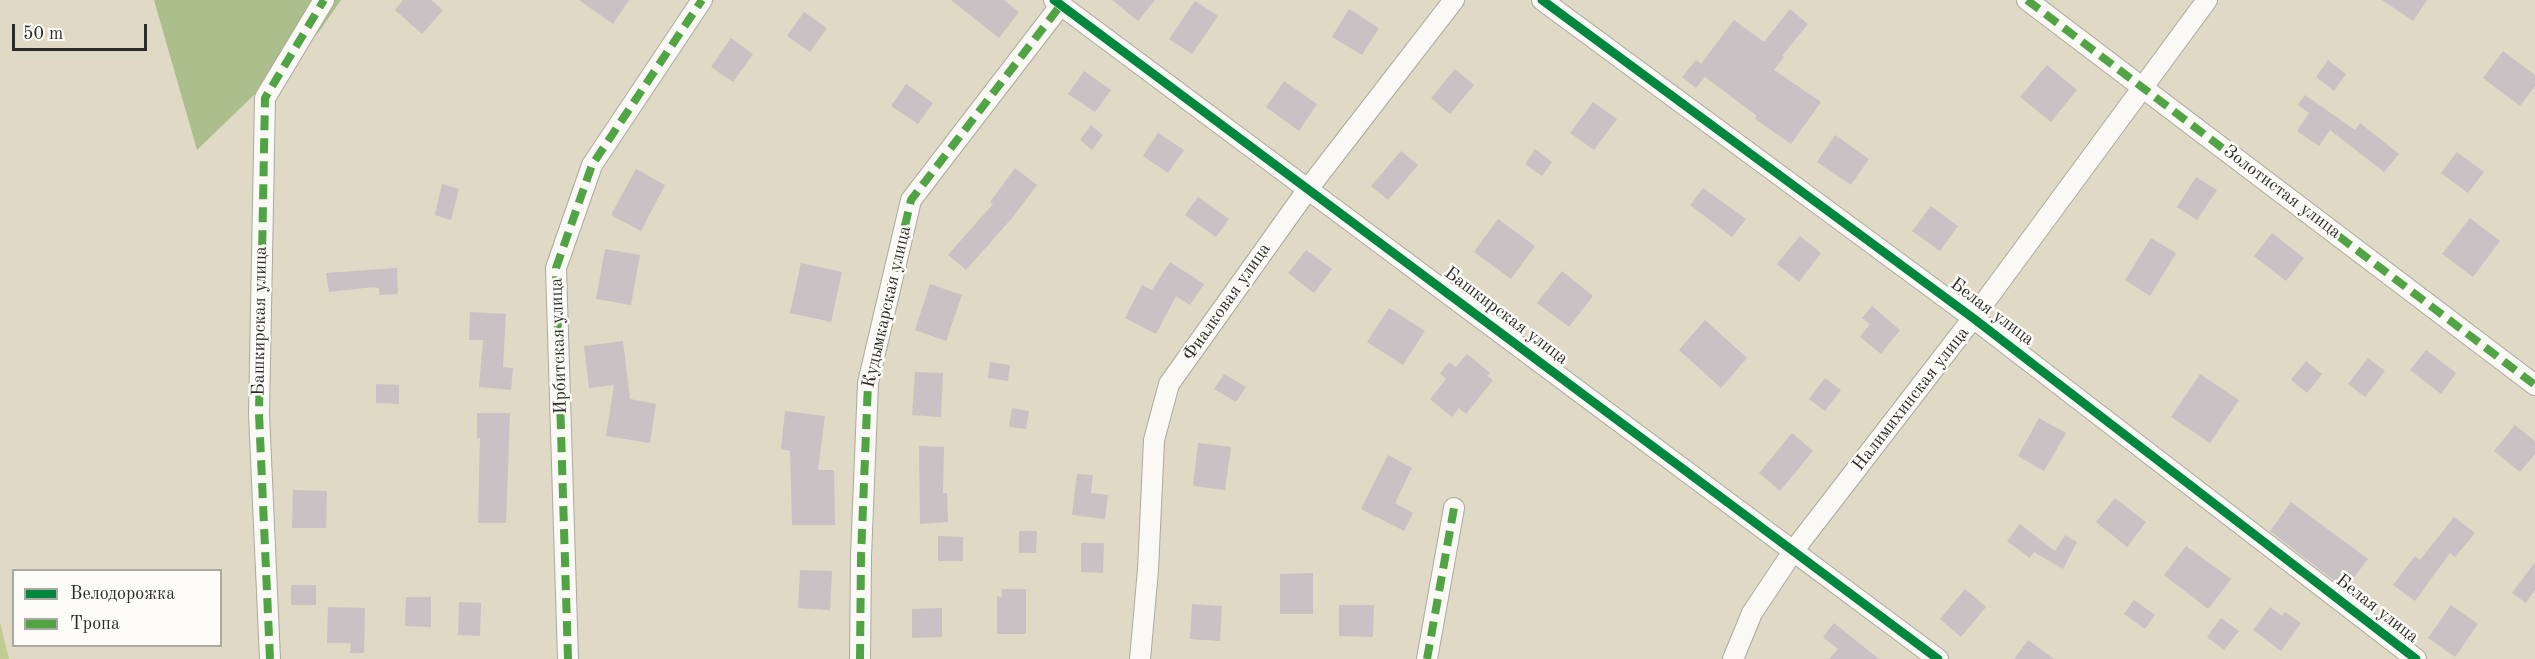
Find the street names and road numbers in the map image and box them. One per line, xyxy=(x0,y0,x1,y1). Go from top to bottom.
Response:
street label: Золотистая улица xyxy=(2219,141,2345,243)
street label: Кудымкарская улица xyxy=(858,224,916,390)
street label: Фиалковая улица xyxy=(1178,239,1276,365)
street label: Башкирская улица xyxy=(248,246,272,396)
street label: Башкирская улица xyxy=(1440,262,1572,370)
street label: Белая улица xyxy=(1946,273,2038,351)
street label: Ирбитская улица xyxy=(546,277,572,415)
street label: Налимихинская улица xyxy=(1848,323,1974,475)
street label: Белая улица xyxy=(2331,570,2423,648)

